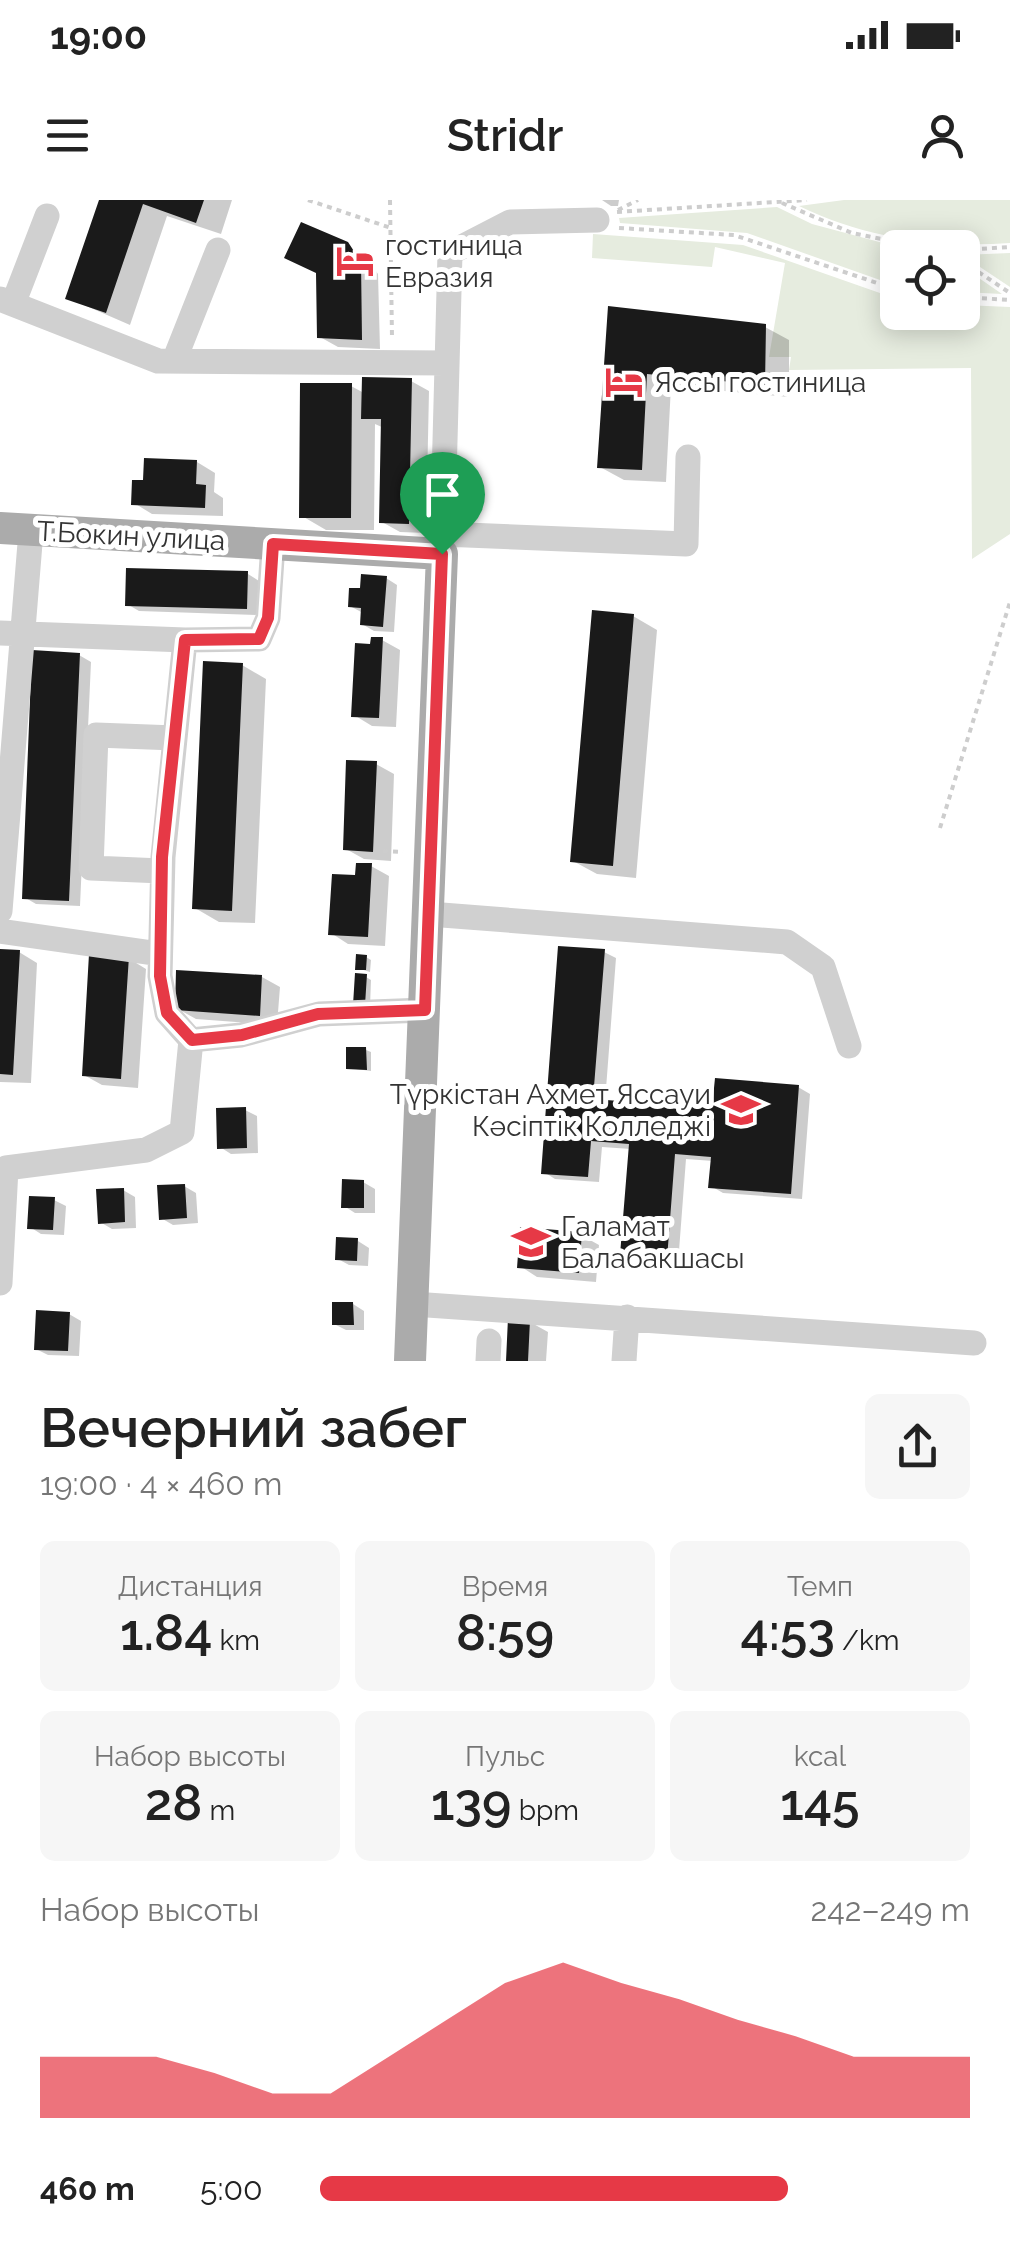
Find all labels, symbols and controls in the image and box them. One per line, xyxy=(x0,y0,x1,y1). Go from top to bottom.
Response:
text: 19:00 xyxy=(50,13,147,58)
icon: menu xyxy=(40,108,95,163)
icon: person xyxy=(915,108,970,163)
text: Stridr xyxy=(447,109,563,162)
place label: гостиница Евразия xyxy=(385,229,523,294)
map controls xyxy=(880,230,980,330)
button: locate xyxy=(880,230,980,330)
hotel icon: гостиница Евразия xyxy=(334,240,376,282)
hotel icon: Яссы гостиница xyxy=(603,361,645,403)
place label: Яссы гостиница xyxy=(654,366,866,399)
pin xyxy=(400,452,485,555)
icon: arrive xyxy=(415,467,470,522)
street label: Т.Бокин улица xyxy=(36,515,226,557)
place label: Түркістан Ахмет Яссауи Кәсіптік Колледжі xyxy=(390,1078,711,1143)
school or university icon: Түркістан Ахмет Яссауи Кәсіптік Колледжі xyxy=(720,1089,762,1131)
place label: Галамат Балабакшасы xyxy=(561,1210,745,1275)
school or university icon: Галамат Балабакшасы xyxy=(510,1221,552,1263)
button: share xyxy=(865,1394,970,1499)
text: Вечерний забег xyxy=(40,1395,467,1460)
text: 19:00 · 4 × 460 m xyxy=(40,1465,282,1502)
text: Дистанция xyxy=(117,1570,263,1603)
text: Время xyxy=(462,1570,548,1603)
text: Темп xyxy=(787,1570,853,1603)
text: 1.84 xyxy=(120,1603,212,1662)
text: 8:59 xyxy=(456,1603,554,1662)
text: 4:53 xyxy=(741,1603,835,1662)
text: km xyxy=(212,1624,260,1657)
text: /km xyxy=(835,1624,899,1657)
text: Набор высоты xyxy=(94,1740,286,1773)
text: Пульс xyxy=(465,1740,545,1773)
text: kcal xyxy=(794,1740,846,1773)
text: 28 xyxy=(145,1773,202,1832)
text: 139 xyxy=(431,1773,512,1832)
text: 145 xyxy=(780,1773,860,1832)
text: m xyxy=(202,1794,235,1827)
text: bpm xyxy=(512,1794,579,1827)
text: Набор высоты xyxy=(40,1891,260,1928)
text: 242–249 m xyxy=(811,1891,970,1928)
text: 460 m xyxy=(40,2170,135,2207)
text: 5:00 xyxy=(200,2170,263,2207)

